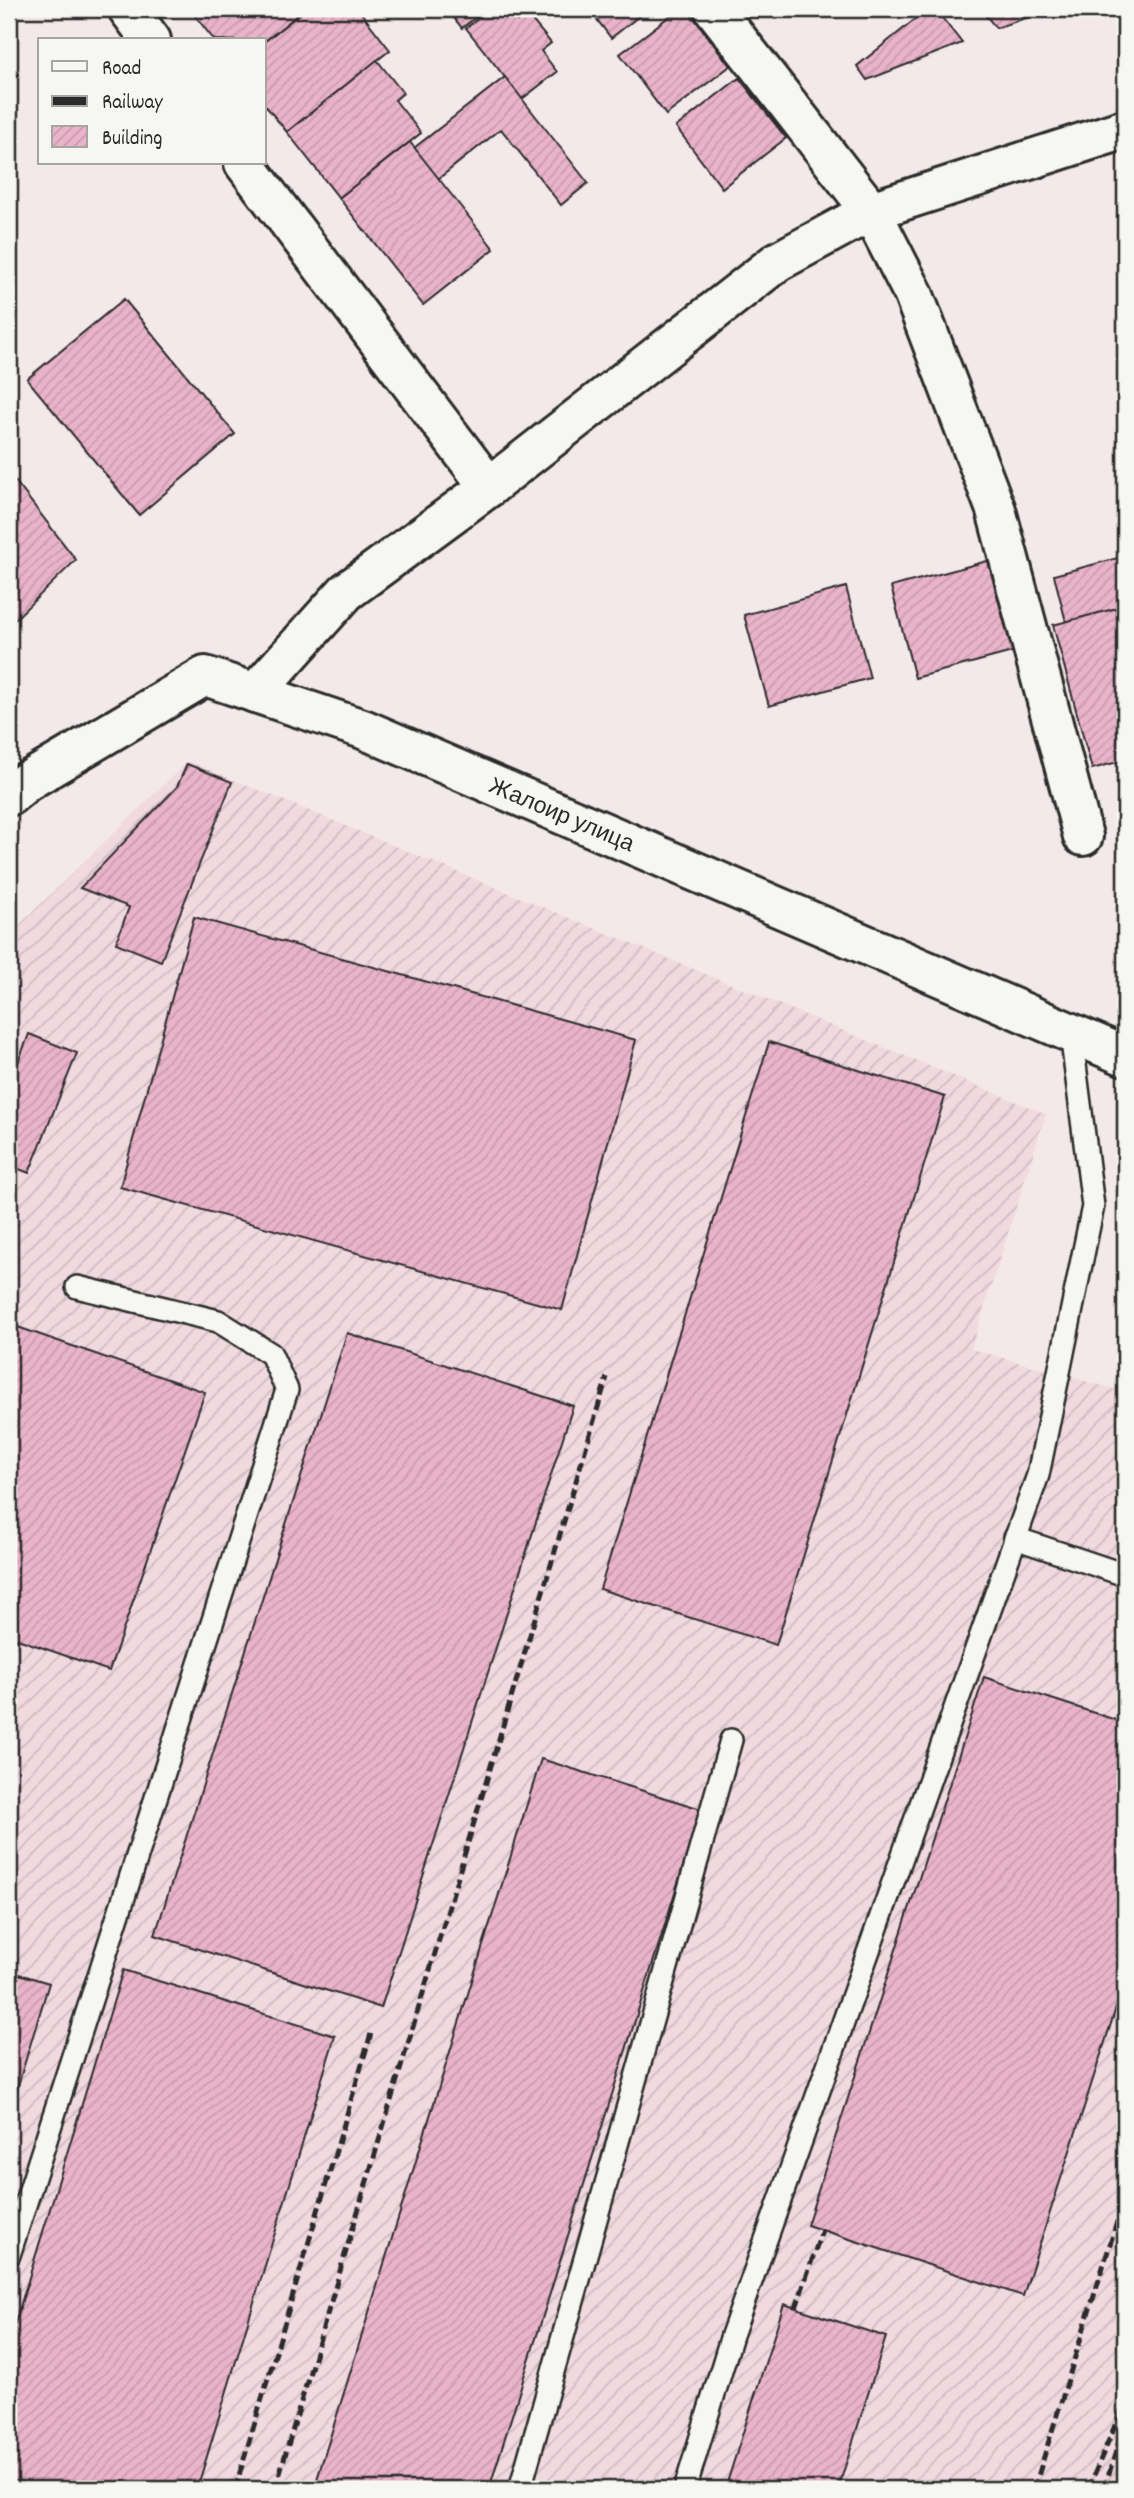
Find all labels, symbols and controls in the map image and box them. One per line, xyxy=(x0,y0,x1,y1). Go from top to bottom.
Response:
legend xyxy=(38,38,266,164)
text: Road xyxy=(102,55,141,85)
text: Railway xyxy=(102,89,163,119)
text: Building xyxy=(102,125,162,155)
street label: Жалоир улица xyxy=(483,772,639,863)

